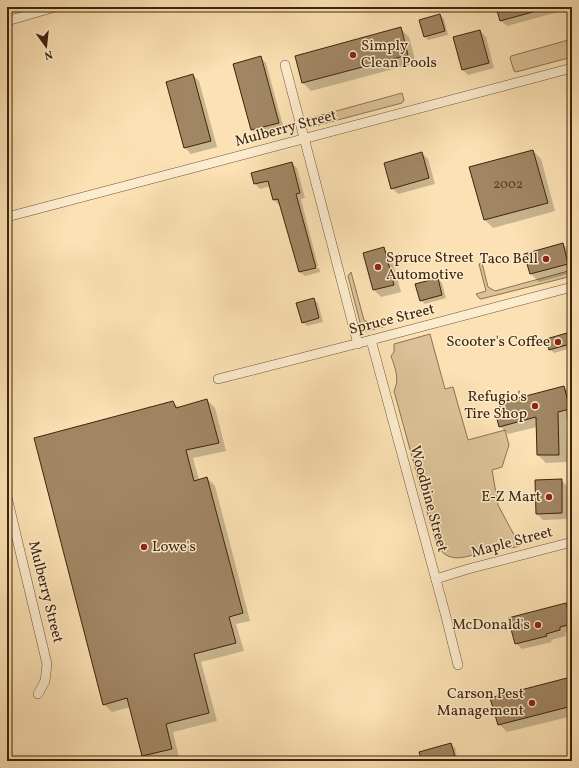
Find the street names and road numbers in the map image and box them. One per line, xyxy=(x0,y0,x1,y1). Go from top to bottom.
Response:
street label: Mulberry Street xyxy=(233,105,339,153)
street label: Spruce Street xyxy=(347,299,437,341)
street label: Woodbine Street xyxy=(404,443,452,555)
street label: Maple Street xyxy=(469,522,555,564)
street label: Mulberry Street xyxy=(22,539,68,645)

